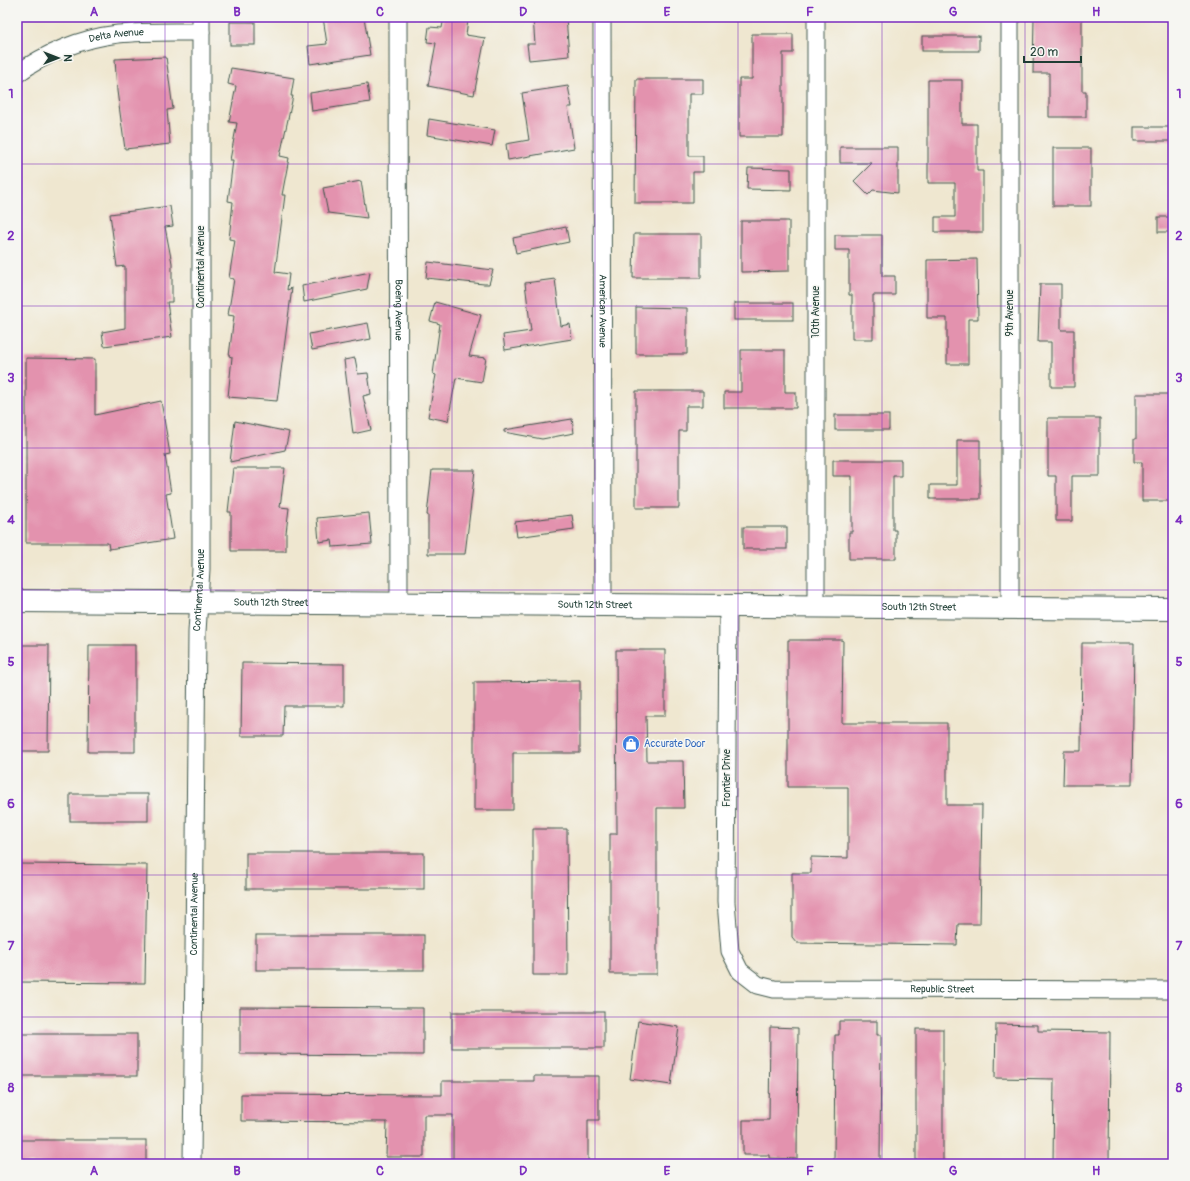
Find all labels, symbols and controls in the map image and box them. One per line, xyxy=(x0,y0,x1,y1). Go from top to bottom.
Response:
text: A xyxy=(90,4,99,20)
text: B xyxy=(233,4,241,20)
text: C xyxy=(376,4,384,20)
text: D xyxy=(519,4,527,20)
text: E xyxy=(664,4,671,20)
text: F xyxy=(806,4,814,20)
text: G xyxy=(949,4,958,20)
text: H xyxy=(1092,4,1100,20)
street label: Delta Avenue xyxy=(88,26,144,45)
north arrow xyxy=(38,38,78,78)
scale bar xyxy=(1024,38,1081,64)
text: 20 m xyxy=(1030,45,1059,60)
text: N xyxy=(61,54,74,62)
text: 1 xyxy=(8,86,14,102)
text: 1 xyxy=(1176,86,1182,102)
street label: Continental Avenue xyxy=(195,226,207,308)
text: 2 xyxy=(7,228,15,244)
text: 2 xyxy=(1175,228,1183,244)
street label: American Avenue xyxy=(596,274,609,348)
street label: Boeing Avenue xyxy=(392,279,405,341)
street label: 10th Avenue xyxy=(810,286,822,338)
street label: 9th Avenue xyxy=(1004,290,1016,336)
text: 3 xyxy=(7,370,15,386)
text: 3 xyxy=(1175,370,1183,386)
text: 4 xyxy=(7,512,15,528)
text: 4 xyxy=(1175,512,1183,528)
street label: Continental Avenue xyxy=(191,549,207,632)
street label: South 12th Street xyxy=(234,596,309,609)
street label: South 12th Street xyxy=(558,599,633,611)
street label: South 12th Street xyxy=(882,601,957,614)
text: 5 xyxy=(7,654,15,670)
text: 5 xyxy=(1175,654,1183,670)
shop icon: Accurate Door xyxy=(621,734,641,754)
place label: Accurate Door xyxy=(644,738,706,750)
street label: Frontier Drive xyxy=(721,749,733,807)
text: 6 xyxy=(7,796,15,812)
text: 6 xyxy=(1175,796,1183,812)
street label: Continental Avenue xyxy=(188,873,201,955)
text: 7 xyxy=(8,938,15,954)
text: 7 xyxy=(1176,938,1183,954)
street label: Republic Street xyxy=(910,983,975,996)
text: 8 xyxy=(8,1080,15,1096)
text: 8 xyxy=(1176,1080,1183,1096)
text: A xyxy=(90,1163,99,1179)
text: B xyxy=(233,1163,241,1179)
text: C xyxy=(376,1163,384,1179)
text: D xyxy=(519,1163,527,1179)
text: E xyxy=(664,1163,671,1179)
text: F xyxy=(806,1163,814,1179)
text: G xyxy=(949,1163,958,1179)
text: H xyxy=(1092,1163,1100,1179)

